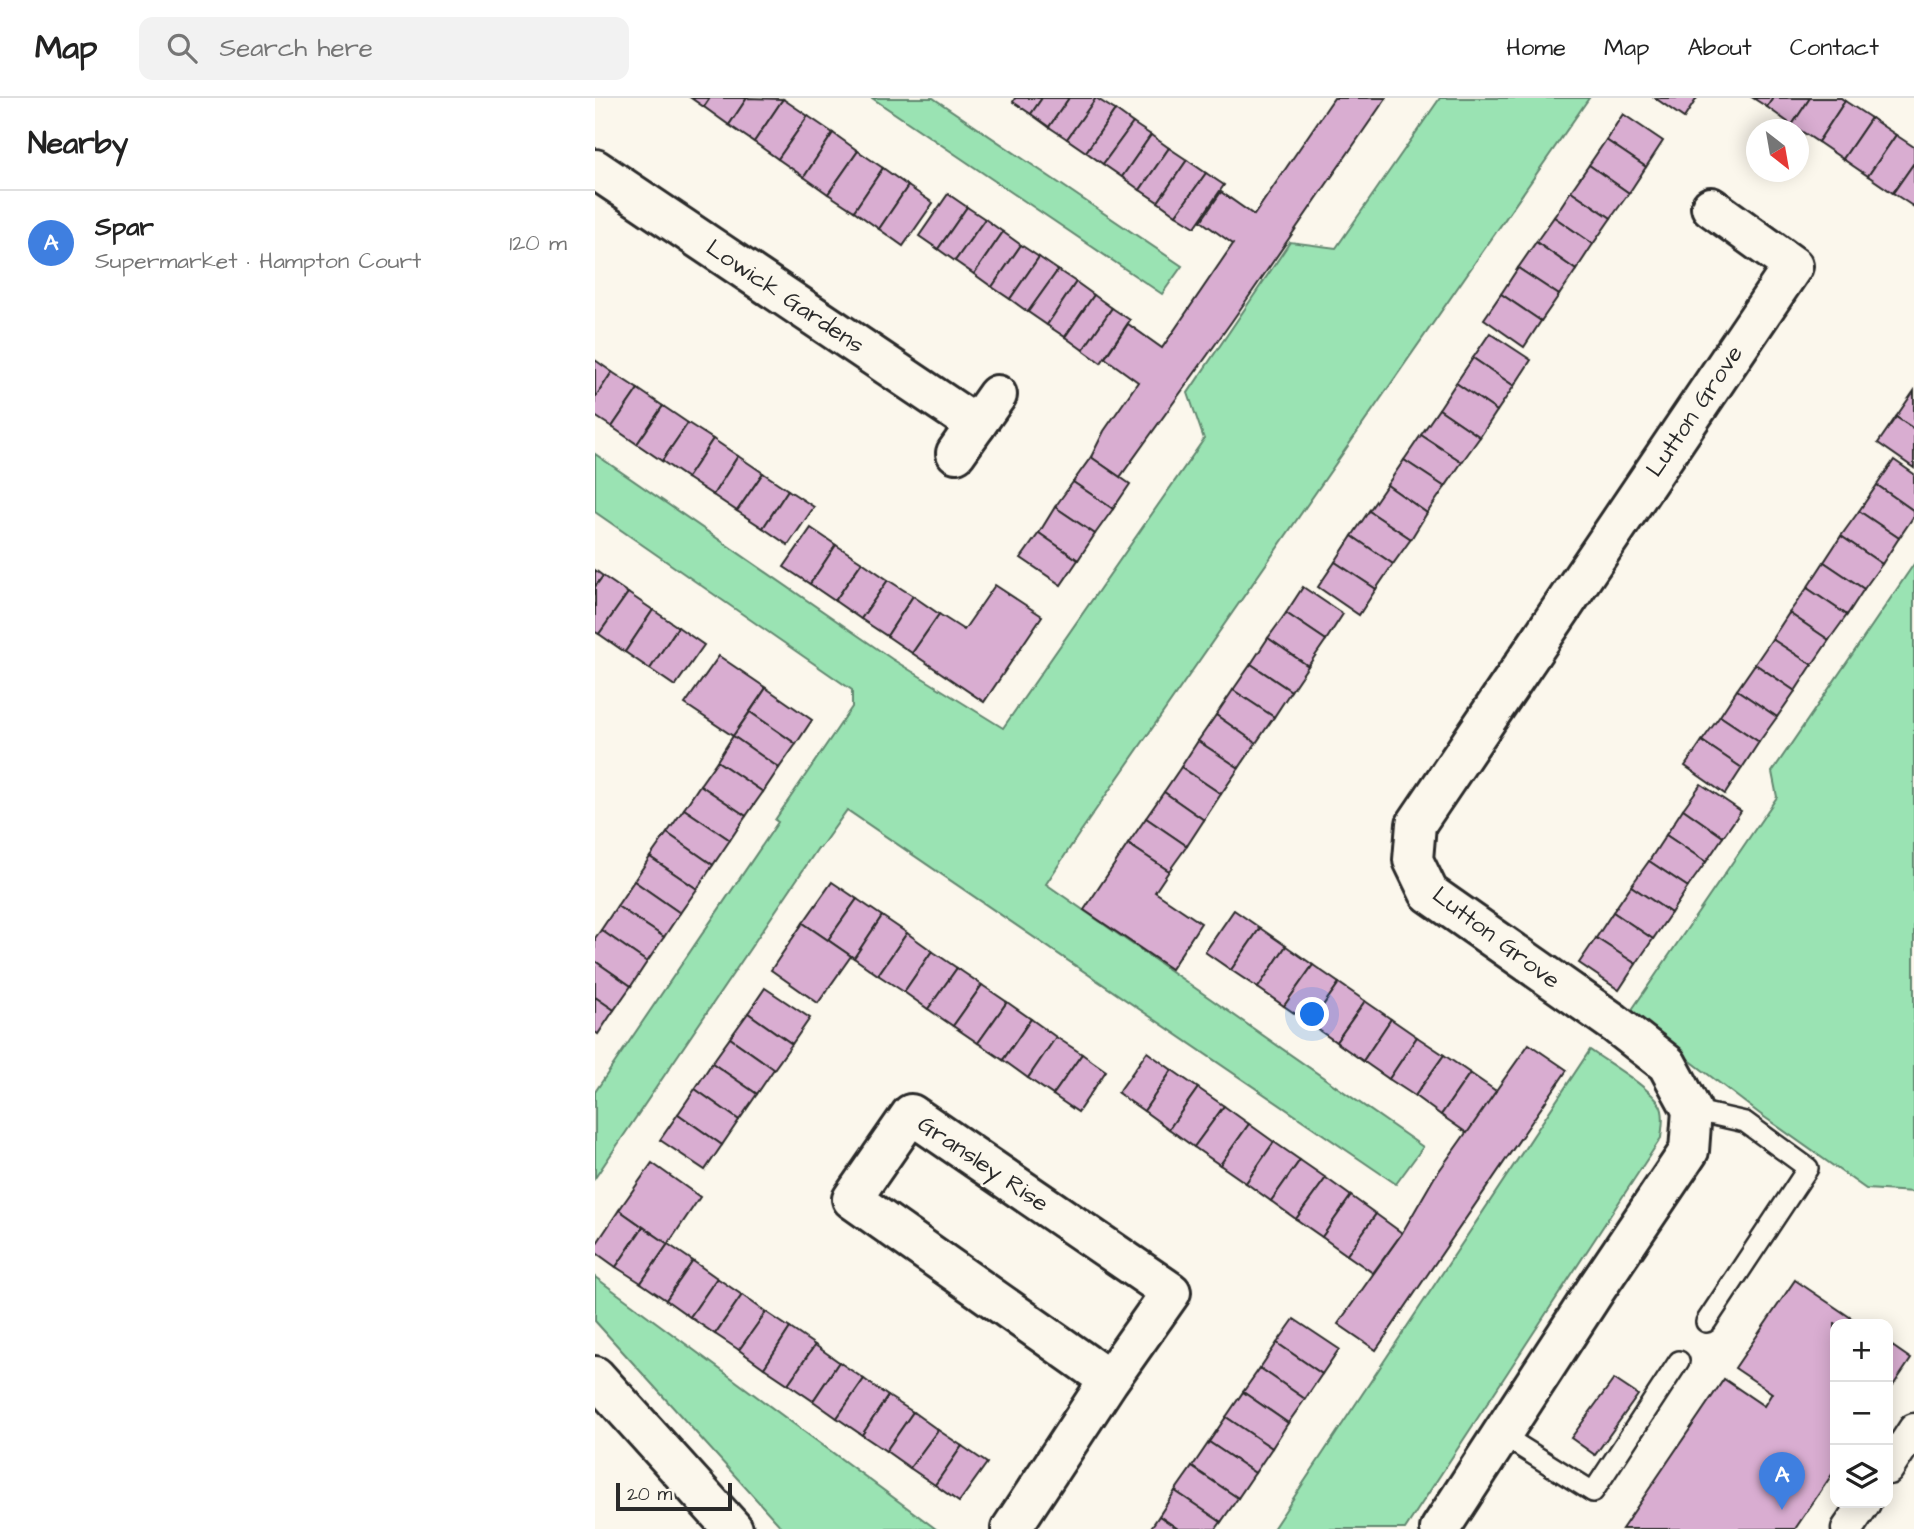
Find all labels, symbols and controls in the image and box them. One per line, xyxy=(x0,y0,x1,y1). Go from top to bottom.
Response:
search box xyxy=(139,17,629,80)
text: Map xyxy=(35,25,97,71)
icon: search xyxy=(163,29,201,67)
text: Search here xyxy=(219,30,373,66)
text: Home xyxy=(1506,31,1566,65)
text: Map xyxy=(1604,31,1649,65)
text: About xyxy=(1687,31,1752,65)
text: Contact xyxy=(1790,31,1879,65)
north arrow xyxy=(1746,119,1809,182)
text: Nearby xyxy=(28,123,128,165)
text: Spar xyxy=(95,209,154,245)
text: A xyxy=(44,227,58,259)
text: 120 m xyxy=(509,227,567,259)
street label: Lowick Gardens xyxy=(699,231,871,362)
text: Supermarket · Hampton Court xyxy=(95,245,421,277)
street label: Lutton Grove xyxy=(1638,339,1751,484)
street label: Lutton Grove xyxy=(1425,879,1567,997)
your location xyxy=(1295,997,1329,1031)
street label: Gransley Rise xyxy=(910,1108,1055,1221)
map controls xyxy=(1830,1319,1893,1508)
button: + xyxy=(1830,1319,1893,1382)
button: − xyxy=(1830,1382,1893,1445)
button: layers xyxy=(1830,1445,1893,1508)
pin: A xyxy=(1759,1452,1805,1510)
scale bar xyxy=(616,1480,731,1512)
text: 20 m xyxy=(627,1481,672,1508)

